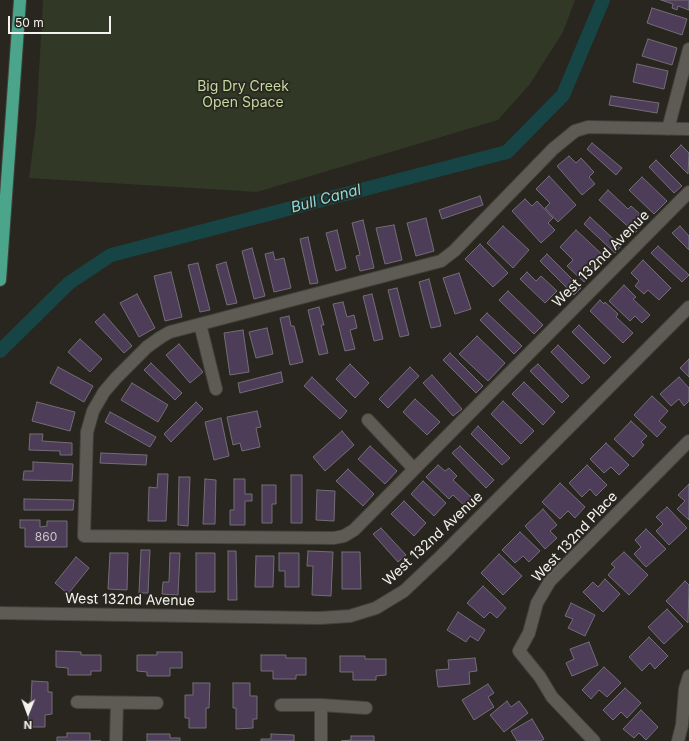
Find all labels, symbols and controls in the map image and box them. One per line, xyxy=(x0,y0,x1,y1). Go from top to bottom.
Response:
scale bar xyxy=(10,8,113,34)
text: 50 m xyxy=(15,15,44,30)
park label: Big Dry Creek Open Space xyxy=(197,79,289,112)
water label: Bull Canal xyxy=(289,181,363,217)
street label: West 132nd Avenue xyxy=(549,207,653,311)
street label: West 132nd Place xyxy=(529,488,621,586)
street label: West 132nd Avenue xyxy=(380,489,486,589)
house number: 860 xyxy=(35,530,57,544)
street label: West 132nd Avenue xyxy=(65,590,195,610)
north arrow xyxy=(8,693,48,733)
text: N xyxy=(23,718,32,732)

